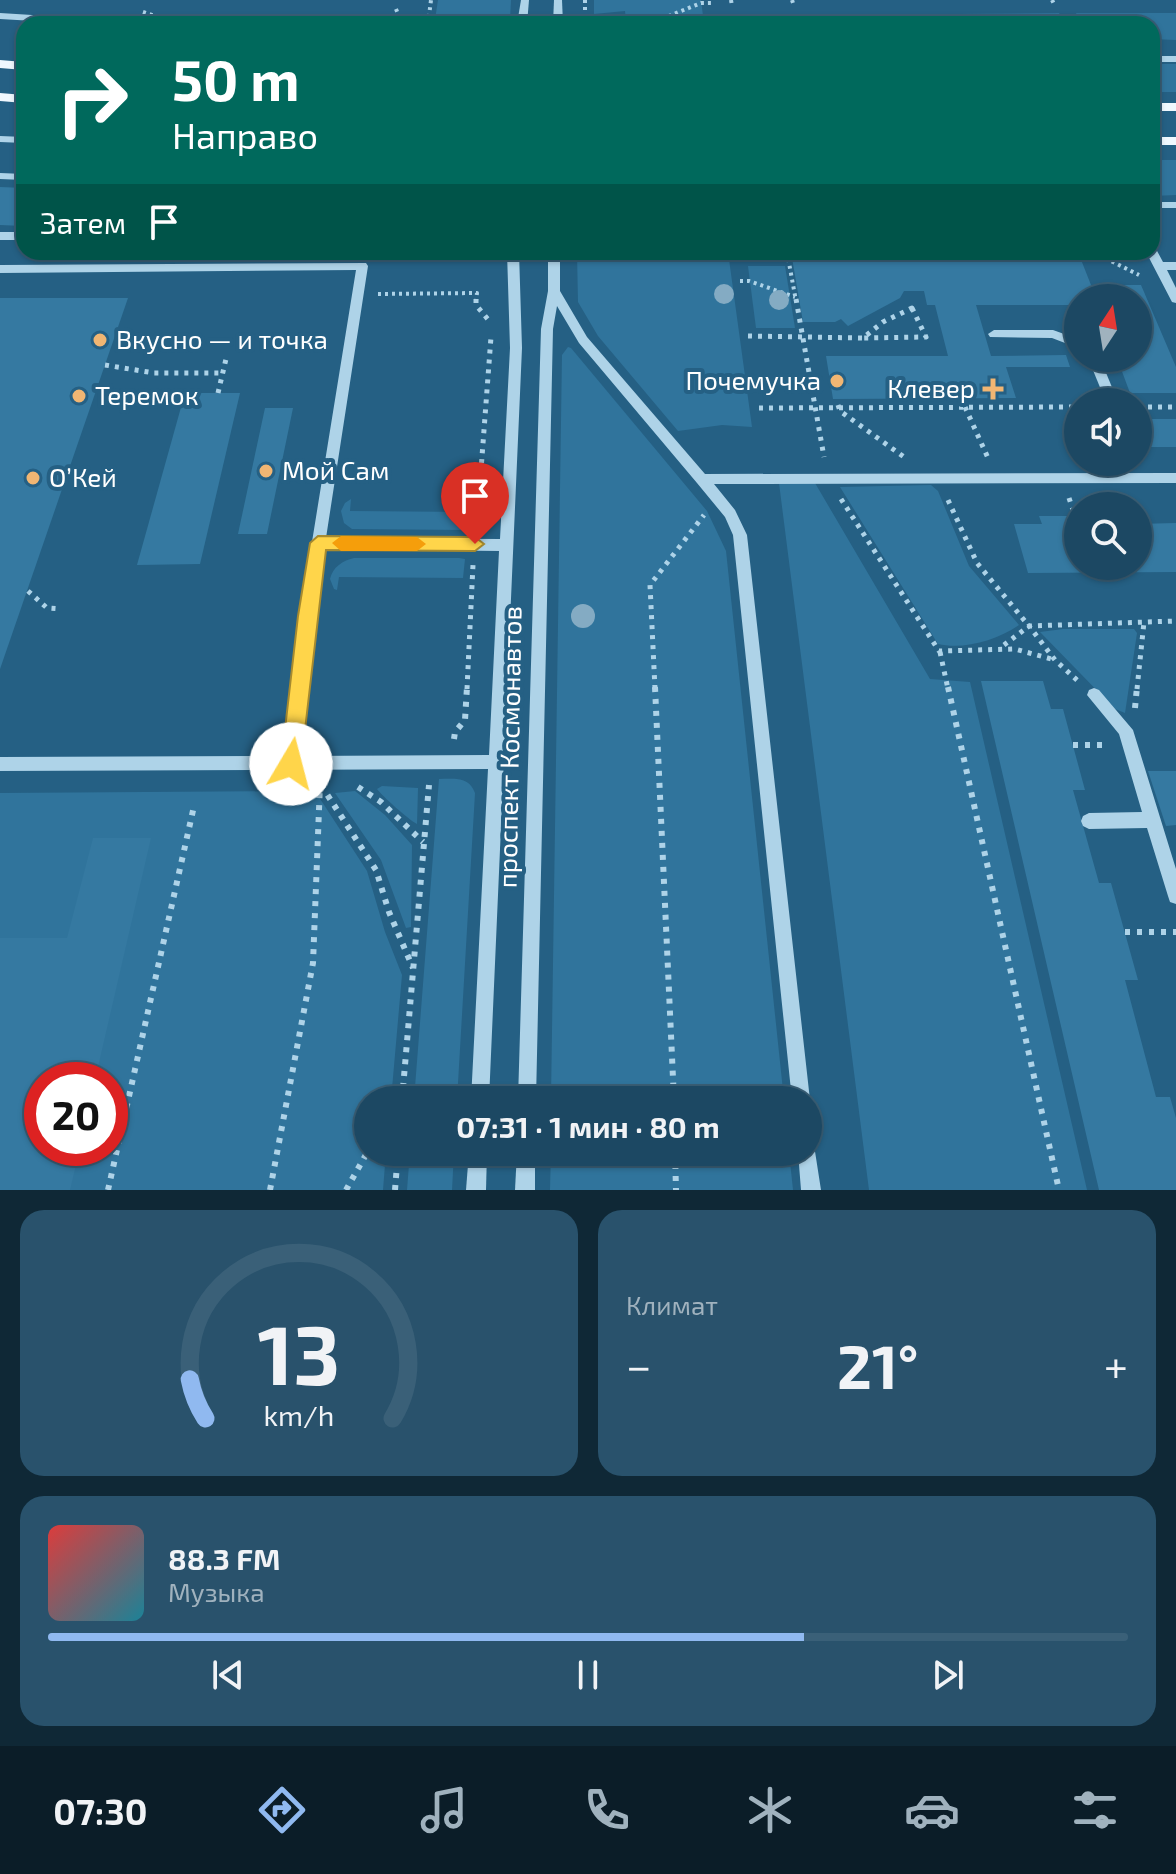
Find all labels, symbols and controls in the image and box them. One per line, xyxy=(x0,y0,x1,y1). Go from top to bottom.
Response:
text: 50 m xyxy=(172,45,300,112)
icon: right xyxy=(40,48,144,152)
text: Направо xyxy=(172,113,318,156)
icon: arrive xyxy=(142,200,186,244)
text: Затем xyxy=(40,204,126,240)
north arrow xyxy=(1064,284,1152,372)
map controls xyxy=(1064,284,1152,580)
place label: Вкусно — и точка xyxy=(116,323,328,355)
marker: Вкусно — и точка xyxy=(91,331,109,349)
place label: Почемучка xyxy=(685,364,821,396)
marker: Почемучка xyxy=(828,372,846,390)
place label: Клевер xyxy=(887,372,975,403)
marker: Клевер xyxy=(982,378,1004,400)
place label: Теремок xyxy=(95,379,199,410)
marker: Теремок xyxy=(70,387,88,405)
button: sound xyxy=(1064,388,1152,476)
place label: Мой Сам xyxy=(282,454,389,485)
place label: О’Кей xyxy=(49,461,117,492)
marker: Мой Сам xyxy=(257,462,275,480)
pin xyxy=(441,462,509,544)
marker: О’Кей xyxy=(24,469,42,487)
icon: arrive xyxy=(453,474,497,518)
button: search xyxy=(1064,492,1152,580)
street label: проспект Космонавтов xyxy=(491,606,526,888)
position arrow xyxy=(249,722,333,806)
speed limit sign: 20 xyxy=(24,1062,128,1166)
text: 07:31 · 1 мин · 80 m xyxy=(456,1108,720,1144)
text: Климат xyxy=(626,1289,718,1320)
text: 13 xyxy=(257,1302,341,1402)
text: 21° xyxy=(837,1329,918,1401)
text: − xyxy=(626,1338,652,1391)
text: + xyxy=(1104,1338,1128,1391)
text: km/h xyxy=(264,1397,334,1432)
text: 88.3 FM xyxy=(168,1540,280,1576)
text: Музыка xyxy=(168,1576,265,1607)
icon: previous xyxy=(206,1653,250,1697)
icon: pause xyxy=(566,1653,610,1697)
icon: next xyxy=(926,1653,970,1697)
icon: directions xyxy=(254,1782,310,1838)
icon: music xyxy=(416,1782,472,1838)
icon: phone xyxy=(579,1782,635,1838)
icon: climate xyxy=(742,1782,798,1838)
icon: car xyxy=(904,1782,960,1838)
icon: filters xyxy=(1067,1782,1123,1838)
text: 07:30 xyxy=(53,1789,147,1832)

